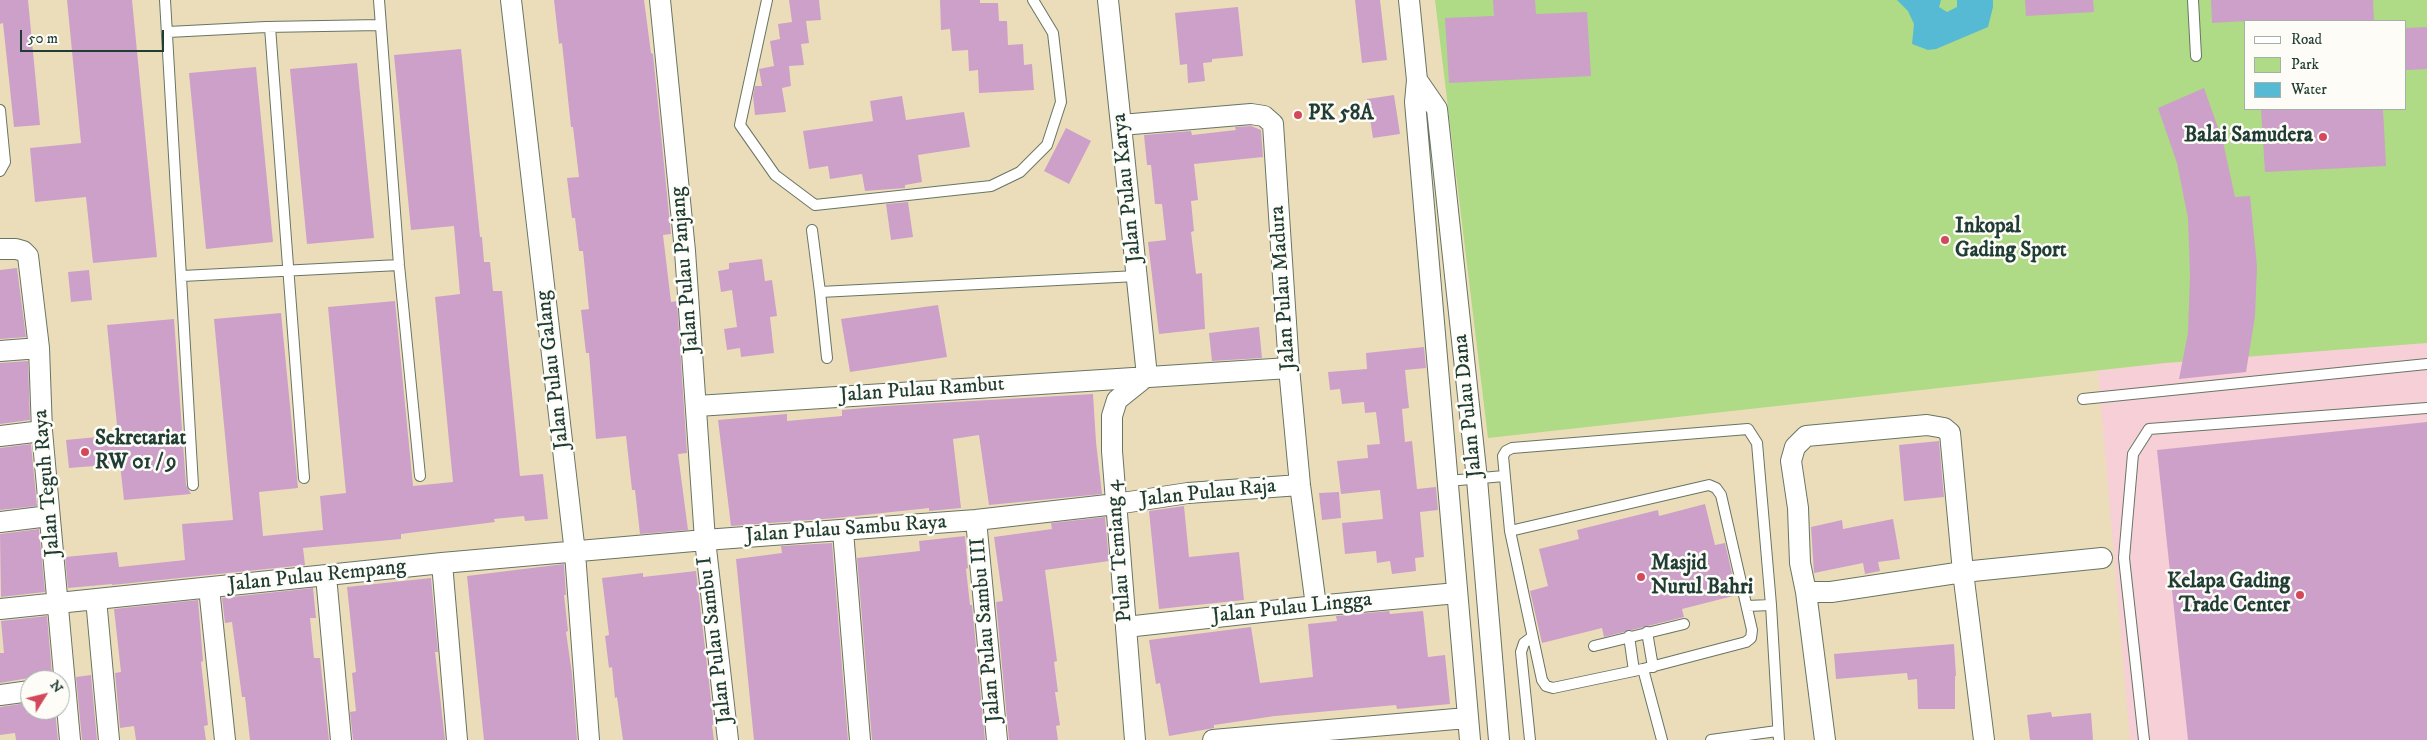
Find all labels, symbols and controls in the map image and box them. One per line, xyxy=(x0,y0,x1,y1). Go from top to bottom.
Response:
scale bar xyxy=(22,20,166,52)
legend xyxy=(2244,20,2407,110)
text: 50 m xyxy=(28,29,58,48)
text: Road xyxy=(2291,30,2322,49)
text: Park xyxy=(2291,55,2319,74)
text: Water xyxy=(2291,80,2327,99)
place label: PK 58A xyxy=(1308,102,1374,128)
marker: PK 58A xyxy=(1292,109,1304,121)
street label: Jalan Pulau Karya xyxy=(1108,112,1148,264)
place label: Balai Samudera xyxy=(2184,124,2313,150)
marker: Balai Samudera xyxy=(2317,131,2329,143)
street label: Jalan Pulau Panjang xyxy=(666,186,706,354)
street label: Jalan Pulau Madura xyxy=(1266,205,1302,371)
place label: Inkopal Gading Sport xyxy=(1955,215,2066,265)
marker: Inkopal Gading Sport xyxy=(1939,234,1951,246)
street label: Jalan Pulau Galang xyxy=(532,289,576,451)
street label: Jalan Pulau Dana xyxy=(1449,333,1489,479)
street label: Jalan Pulau Rambut xyxy=(839,373,1005,409)
street label: Jalan Teguh Raya xyxy=(29,408,67,558)
place label: Sekretariat RW 01 / 9 xyxy=(95,427,186,477)
marker: Sekretariat RW 01 / 9 xyxy=(79,446,91,458)
street label: Jalan Pulau Raja xyxy=(1139,474,1277,514)
street label: Pulau Temiang 4 xyxy=(1101,479,1139,623)
street label: Jalan Pulau Sambu Raya xyxy=(745,510,947,550)
street label: Jalan Pulau Sambu III xyxy=(966,536,1008,724)
place label: Masjid Nurul Bahri xyxy=(1651,552,1753,602)
street label: Jalan Pulau Rempang xyxy=(227,555,407,599)
street label: Jalan Pulau Sambu I xyxy=(693,555,739,725)
place label: Kelapa Gading Trade Center xyxy=(2167,570,2290,620)
marker: Masjid Nurul Bahri xyxy=(1635,571,1647,583)
street label: Jalan Pulau Lingga xyxy=(1211,588,1373,630)
marker: Kelapa Gading Trade Center xyxy=(2294,589,2306,601)
north arrow xyxy=(20,670,70,720)
text: N xyxy=(46,677,67,697)

